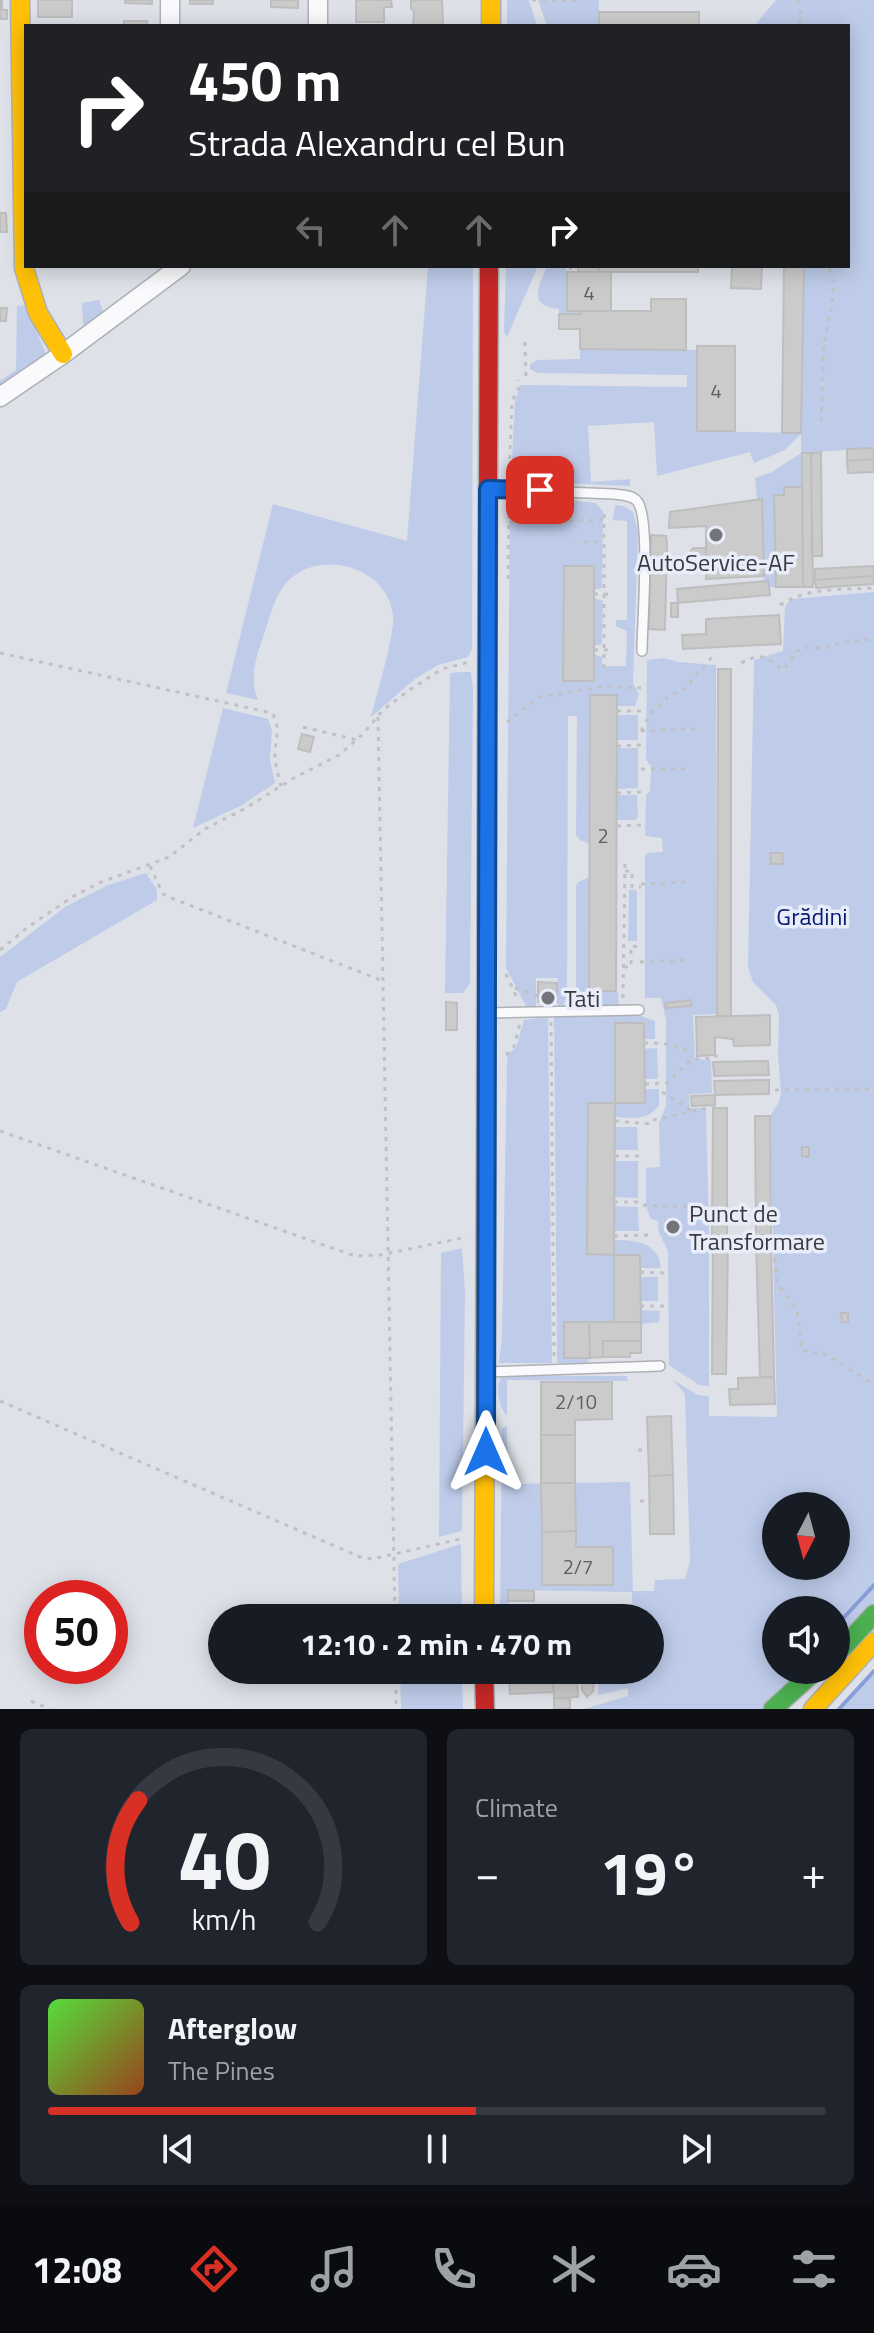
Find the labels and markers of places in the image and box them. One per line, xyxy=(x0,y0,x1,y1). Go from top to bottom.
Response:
pin xyxy=(506,456,574,524)
marker: AutoService-AF xyxy=(707,526,725,544)
place label: AutoService-AF xyxy=(637,544,795,580)
place label: Tati xyxy=(564,980,600,1016)
marker: Tati xyxy=(539,989,557,1007)
place label: Punct de Transformare xyxy=(689,1195,825,1259)
marker: Punct de Transformare xyxy=(664,1218,682,1236)

